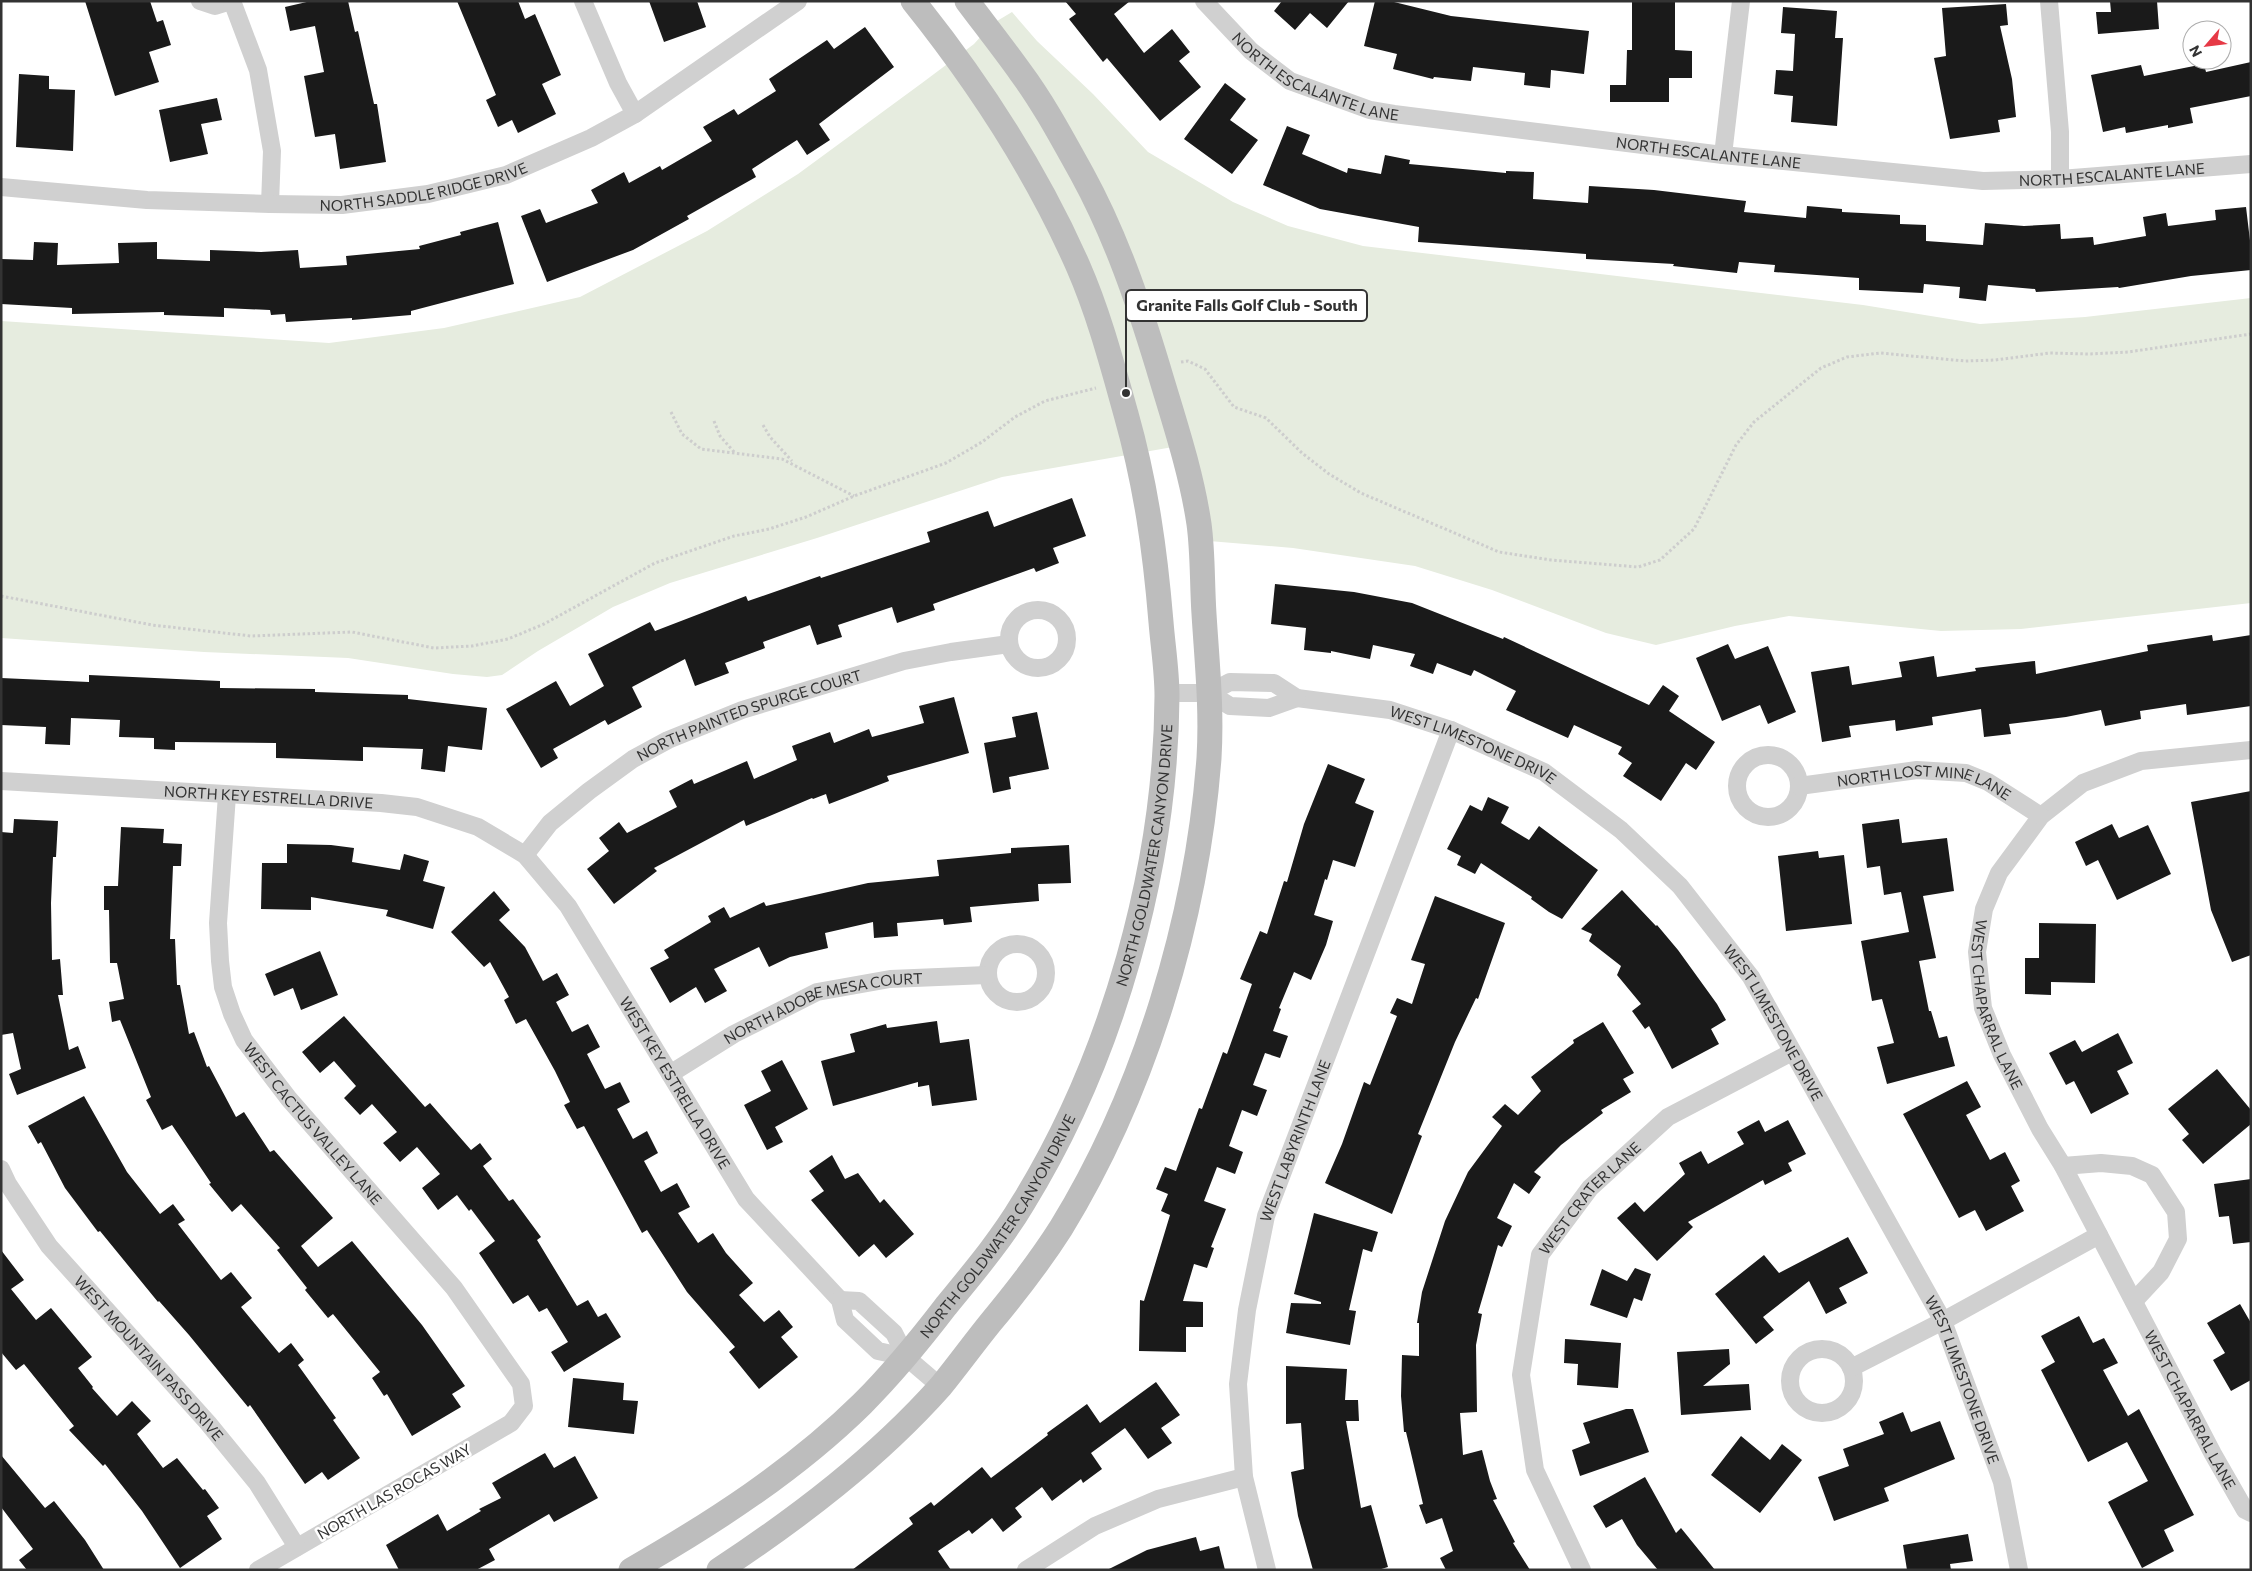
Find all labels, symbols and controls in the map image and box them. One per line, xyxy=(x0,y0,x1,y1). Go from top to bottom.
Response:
north arrow xyxy=(2182,20,2232,70)
street label: NORTH ESCALANTE LANE xyxy=(1229,28,1400,124)
text: N xyxy=(2185,43,2205,60)
street label: NORTH ESCALANTE LANE xyxy=(1615,133,1802,172)
street label: NORTH SADDLE RIDGE DRIVE xyxy=(320,158,530,214)
street label: NORTH ESCALANTE LANE xyxy=(2019,159,2205,189)
callout: Granite Falls Golf Club - South xyxy=(1126,290,1367,321)
text: Granite Falls Golf Club - South xyxy=(1136,295,1358,314)
street label: NORTH PAINTED SPURGE COURT xyxy=(633,665,864,764)
street label: WEST LIMESTONE DRIVE xyxy=(1388,702,1560,787)
street label: NORTH GOLDWATER CANYON DRIVE xyxy=(1112,724,1175,988)
street label: NORTH LOST MINE LANE xyxy=(1836,761,2015,804)
street label: NORTH KEY ESTRELLA DRIVE xyxy=(163,781,374,812)
street label: WEST CHAPARRAL LANE xyxy=(1968,918,2027,1092)
street label: WEST LIMESTONE DRIVE xyxy=(1720,941,1827,1104)
street label: NORTH ADOBE MESA COURT xyxy=(720,969,923,1047)
street label: WEST KEY ESTRELLA DRIVE xyxy=(616,993,734,1172)
street label: WEST CACTUS VALLEY LANE xyxy=(240,1039,386,1208)
street label: WEST LABYRINTH LANE xyxy=(1256,1057,1334,1224)
street label: NORTH GOLDWATER CANYON DRIVE xyxy=(916,1111,1079,1341)
street label: WEST CRATER LANE xyxy=(1535,1137,1644,1258)
street label: WEST MOUNTAIN PASS DRIVE xyxy=(71,1272,228,1444)
street label: WEST LIMESTONE DRIVE xyxy=(1922,1292,2004,1466)
street label: WEST CHAPARRAL LANE xyxy=(2141,1327,2240,1492)
street label: NORTH LAS ROCAS WAY xyxy=(314,1439,474,1543)

